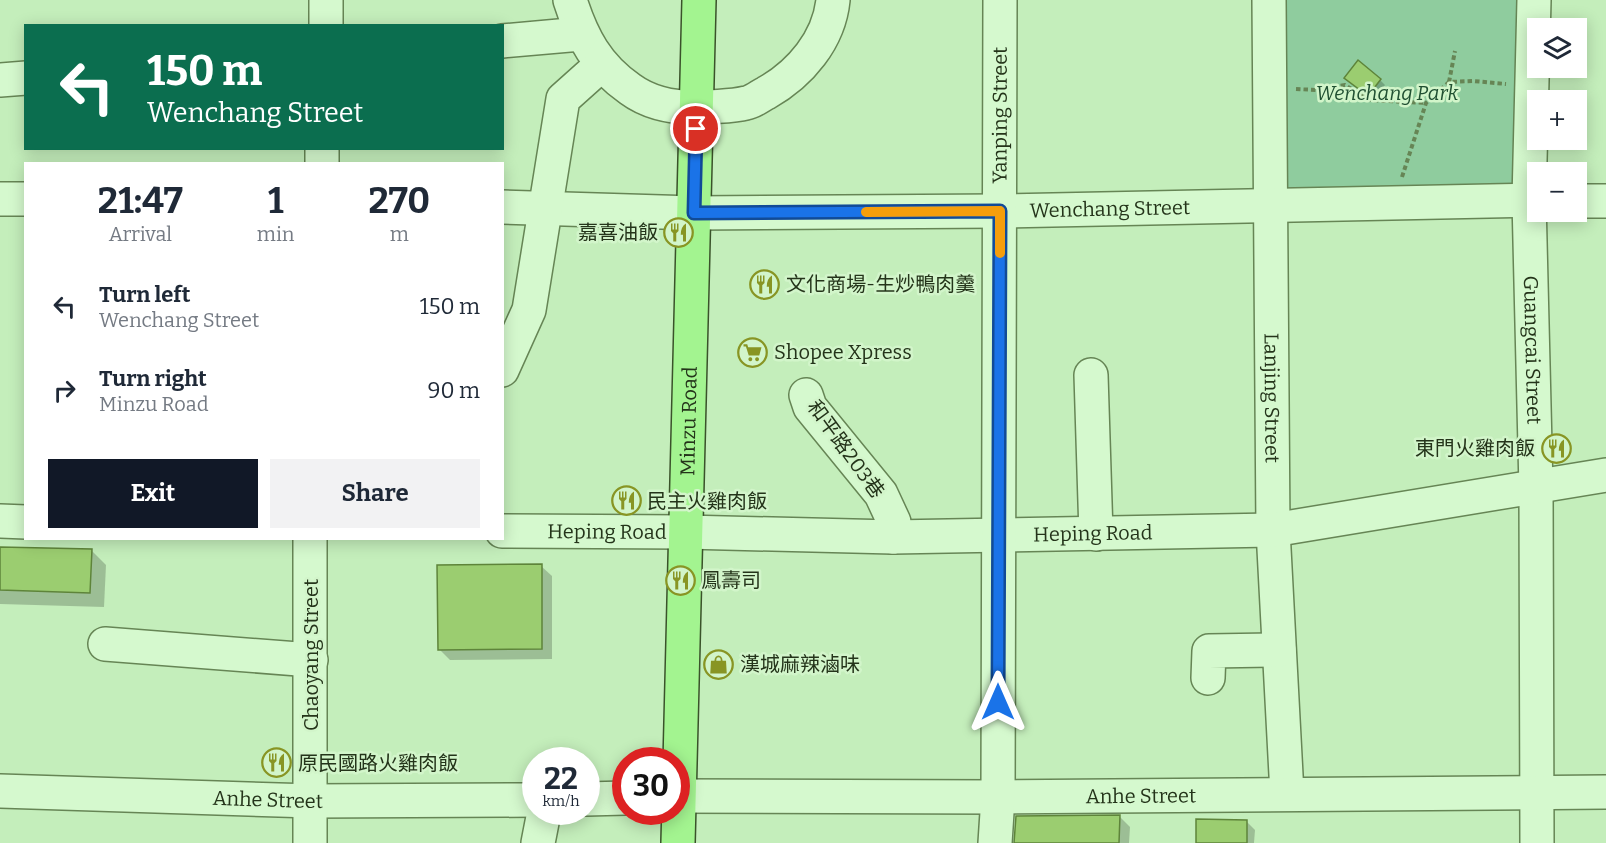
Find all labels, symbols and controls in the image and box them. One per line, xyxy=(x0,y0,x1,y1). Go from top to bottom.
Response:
map controls xyxy=(1527,18,1587,222)
button: layers xyxy=(1527,18,1587,78)
text: 150 m xyxy=(147,46,262,96)
street label: Yanping Street xyxy=(988,47,1012,184)
icon: left xyxy=(48,48,126,126)
park label: Wenchang Park xyxy=(1316,81,1458,105)
button: + xyxy=(1527,90,1587,150)
text: Wenchang Street xyxy=(147,97,363,129)
pin xyxy=(670,103,721,154)
icon: arrive xyxy=(679,112,712,145)
button: − xyxy=(1527,162,1587,222)
text: 21:47 xyxy=(98,179,183,223)
text: 1 xyxy=(268,179,283,223)
text: 270 xyxy=(368,179,430,223)
street label: Wenchang Street xyxy=(1029,195,1190,222)
restaurant icon: 嘉喜油飯 xyxy=(663,216,695,248)
place label: 嘉喜油飯 xyxy=(578,220,658,244)
text: Arrival xyxy=(109,222,172,246)
text: min xyxy=(257,222,295,246)
text: m xyxy=(390,222,409,246)
restaurant icon: 文化商場-生炒鴨肉羹 xyxy=(749,268,781,300)
place label: 文化商場-生炒鴨肉羹 xyxy=(786,272,975,296)
street label: Guangcai Street xyxy=(1519,275,1546,425)
text: Turn left xyxy=(99,281,191,308)
icon: left xyxy=(48,290,81,323)
text: 150 m xyxy=(420,293,480,320)
text: Wenchang Street xyxy=(99,308,259,332)
street label: Lanjing Street xyxy=(1259,333,1284,463)
supermarket icon: Shopee Xpress xyxy=(737,336,769,368)
place label: Shopee Xpress xyxy=(774,340,912,364)
text: Turn right xyxy=(99,365,207,392)
street label: Minzu Road xyxy=(675,366,702,476)
icon: right xyxy=(48,374,81,407)
text: 90 m xyxy=(428,377,480,404)
text: Minzu Road xyxy=(99,392,209,416)
street label: 和平路203巷 xyxy=(802,395,890,503)
restaurant icon: 東門火雞肉飯 xyxy=(1540,432,1572,464)
place label: 東門火雞肉飯 xyxy=(1415,436,1535,460)
button: Exit xyxy=(48,459,258,528)
button: Share xyxy=(270,459,480,528)
restaurant icon: 民主火雞肉飯 xyxy=(610,485,642,517)
place label: 民主火雞肉飯 xyxy=(647,489,767,513)
street label: Heping Road xyxy=(547,519,667,544)
street label: Heping Road xyxy=(1033,520,1153,546)
restaurant icon: 鳳壽司 xyxy=(664,564,696,596)
place label: 鳳壽司 xyxy=(701,568,761,592)
street label: Chaoyang Street xyxy=(299,579,323,731)
shop icon: 漢城麻辣滷味 xyxy=(703,648,735,680)
place label: 漢城麻辣滷味 xyxy=(740,652,860,676)
position arrow xyxy=(966,670,1030,734)
restaurant icon: 原民國路火雞肉飯 xyxy=(261,747,293,779)
speed limit sign: 30 xyxy=(612,747,690,825)
place label: 原民國路火雞肉飯 xyxy=(298,751,458,775)
text: 22 xyxy=(544,761,578,797)
street label: Anhe Street xyxy=(1086,783,1196,808)
street label: Anhe Street xyxy=(212,786,323,813)
text: km/h xyxy=(542,792,580,810)

